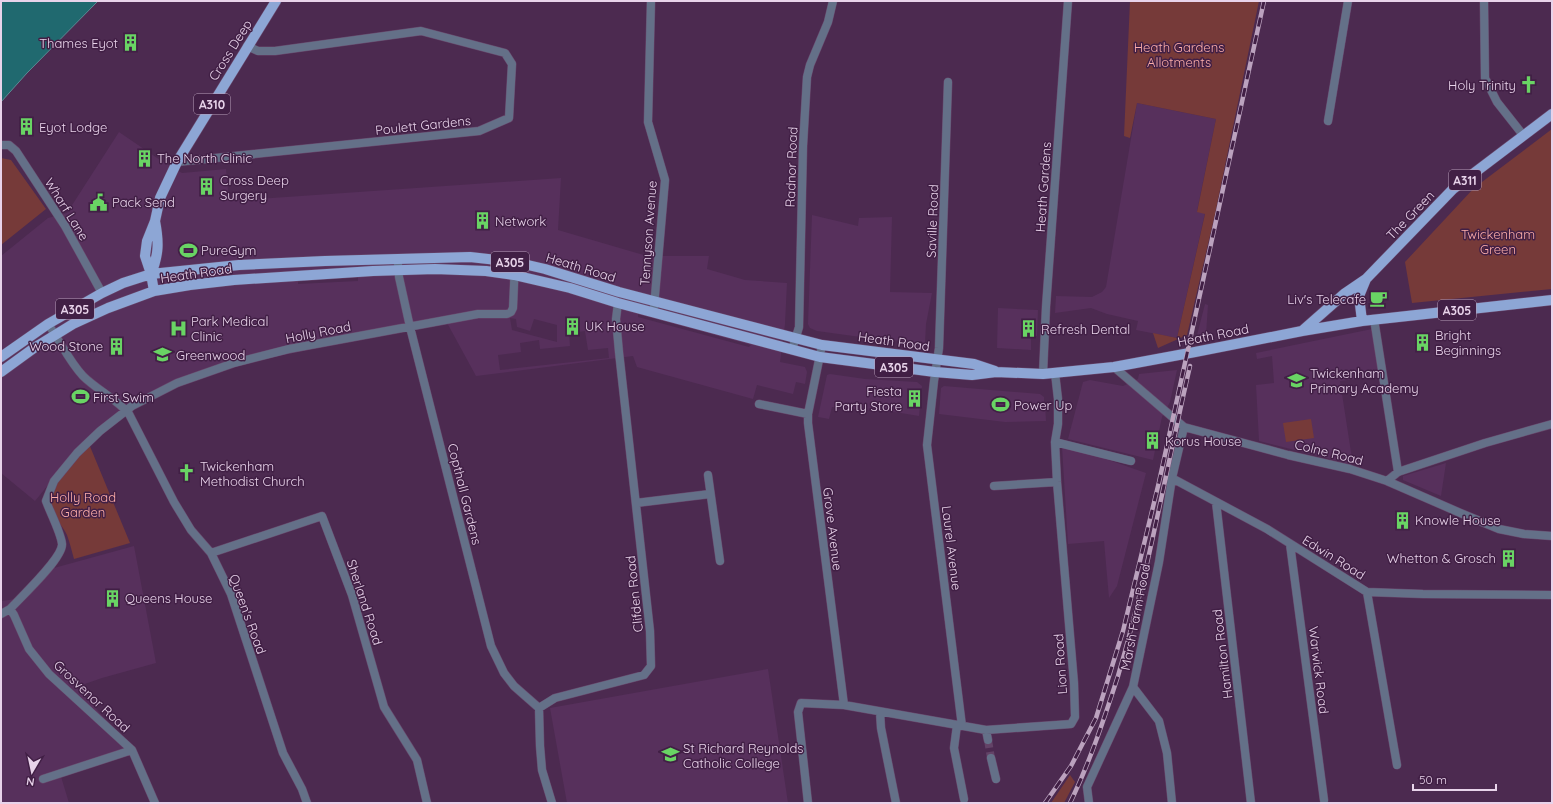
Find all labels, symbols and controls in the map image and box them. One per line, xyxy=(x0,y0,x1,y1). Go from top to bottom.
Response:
street label: Cross Deep xyxy=(205,16,255,83)
building icon: Thames Eyot xyxy=(121,33,141,53)
place label: Thames Eyot xyxy=(39,35,118,51)
park label: Heath Gardens Allotments xyxy=(1134,39,1224,70)
church icon: Holy Trinity xyxy=(1519,75,1539,95)
place label: Holy Trinity xyxy=(1448,77,1516,93)
road number: A310 xyxy=(194,94,230,114)
street label: Poulett Gardens xyxy=(374,112,472,138)
building icon: Eyot Lodge xyxy=(16,117,36,137)
place label: Eyot Lodge xyxy=(39,119,107,135)
street label: Radnor Road xyxy=(782,126,800,208)
street label: Heath Gardens xyxy=(1032,141,1054,233)
building icon: The North Clinic xyxy=(134,148,154,168)
place label: The North Clinic xyxy=(157,150,252,166)
road number: A311 xyxy=(1449,170,1481,190)
place label: Cross Deep Surgery xyxy=(220,172,289,203)
street label: Wharf Lane xyxy=(41,175,93,243)
building icon: Cross Deep Surgery xyxy=(197,177,217,197)
street label: Tennyson Avenue xyxy=(636,180,660,286)
street label: Saville Road xyxy=(923,184,941,258)
street label: The Green xyxy=(1383,187,1437,243)
public building icon: Pack Send xyxy=(89,192,109,212)
place label: Pack Send xyxy=(112,194,175,210)
building icon: Network xyxy=(472,211,492,231)
place label: Network xyxy=(495,213,546,229)
park label: Twickenham Green xyxy=(1461,226,1535,257)
sports icon: PureGym xyxy=(178,240,198,260)
place label: PureGym xyxy=(201,242,256,258)
street label: Heath Road xyxy=(544,249,618,285)
road number: A305 xyxy=(491,252,529,272)
street label: Heath Road xyxy=(159,260,233,286)
cafe icon: Liv's Telecafe xyxy=(1369,289,1389,309)
place label: Liv's Telecafe xyxy=(1287,291,1366,307)
road number: A305 xyxy=(56,299,94,319)
road number: A305 xyxy=(1438,300,1476,320)
place label: Park Medical Clinic xyxy=(191,313,268,344)
building icon: UK House xyxy=(562,316,582,336)
hospital icon: Park Medical Clinic xyxy=(168,318,188,338)
street label: Holly Road xyxy=(284,318,352,346)
place label: UK House xyxy=(585,318,645,334)
building icon: Refresh Dental xyxy=(1018,319,1038,339)
street label: Heath Road xyxy=(1176,320,1250,350)
place label: Refresh Dental xyxy=(1041,321,1130,337)
place label: Bright Beginnings xyxy=(1435,327,1501,358)
street label: Heath Road xyxy=(857,328,931,354)
building icon: Bright Beginnings xyxy=(1412,332,1432,352)
building icon: Wood Stone xyxy=(106,336,126,356)
place label: Wood Stone xyxy=(29,338,103,354)
school or university icon: Greenwood xyxy=(153,345,173,365)
place label: Greenwood xyxy=(176,347,245,363)
road number: A305 xyxy=(875,357,913,377)
place label: Twickenham Primary Academy xyxy=(1310,365,1419,396)
school or university icon: Twickenham Primary Academy xyxy=(1287,370,1307,390)
place label: Fiesta Party Store xyxy=(835,383,902,414)
sports icon: First Swim xyxy=(70,387,90,407)
building icon: Fiesta Party Store xyxy=(905,388,925,408)
place label: First Swim xyxy=(93,389,154,405)
sports icon: Power Up xyxy=(991,395,1011,415)
place label: Power Up xyxy=(1014,397,1072,413)
building icon: Korus House xyxy=(1142,431,1162,451)
place label: Korus House xyxy=(1165,433,1241,449)
street label: Colne Road xyxy=(1293,436,1365,468)
street label: Copthall Gardens xyxy=(445,442,485,546)
place label: Twickenham Methodist Church xyxy=(200,458,305,489)
church icon: Twickenham Methodist Church xyxy=(177,463,197,483)
street label: Grove Avenue xyxy=(820,486,846,572)
park label: Holly Road Garden xyxy=(50,489,116,520)
street label: Laurel Avenue xyxy=(939,505,965,591)
building icon: Knowle House xyxy=(1392,510,1412,530)
place label: Knowle House xyxy=(1415,512,1501,528)
street label: Edwin Road xyxy=(1300,531,1368,583)
building icon: Whetton & Grosch xyxy=(1499,548,1519,568)
place label: Whetton & Grosch xyxy=(1387,550,1496,566)
street label: Clifden Road xyxy=(622,555,646,633)
street label: Sherland Road xyxy=(344,557,386,647)
street label: Marsh Farm Road xyxy=(1117,562,1153,672)
street label: Queen's Road xyxy=(226,572,270,656)
building icon: Queens House xyxy=(102,588,122,608)
place label: Queens House xyxy=(125,590,212,606)
street label: Hamilton Road xyxy=(1209,608,1235,700)
street label: Warwick Road xyxy=(1306,625,1332,715)
street label: Lion Road xyxy=(1050,633,1070,695)
street label: Grosvenor Road xyxy=(51,657,133,735)
place label: St Richard Reynolds Catholic College xyxy=(683,740,803,771)
school or university icon: St Richard Reynolds Catholic College xyxy=(660,745,680,765)
north arrow xyxy=(12,752,52,792)
scale bar xyxy=(1413,766,1496,792)
text: 50 m xyxy=(1419,772,1447,787)
text: N xyxy=(25,774,36,789)

